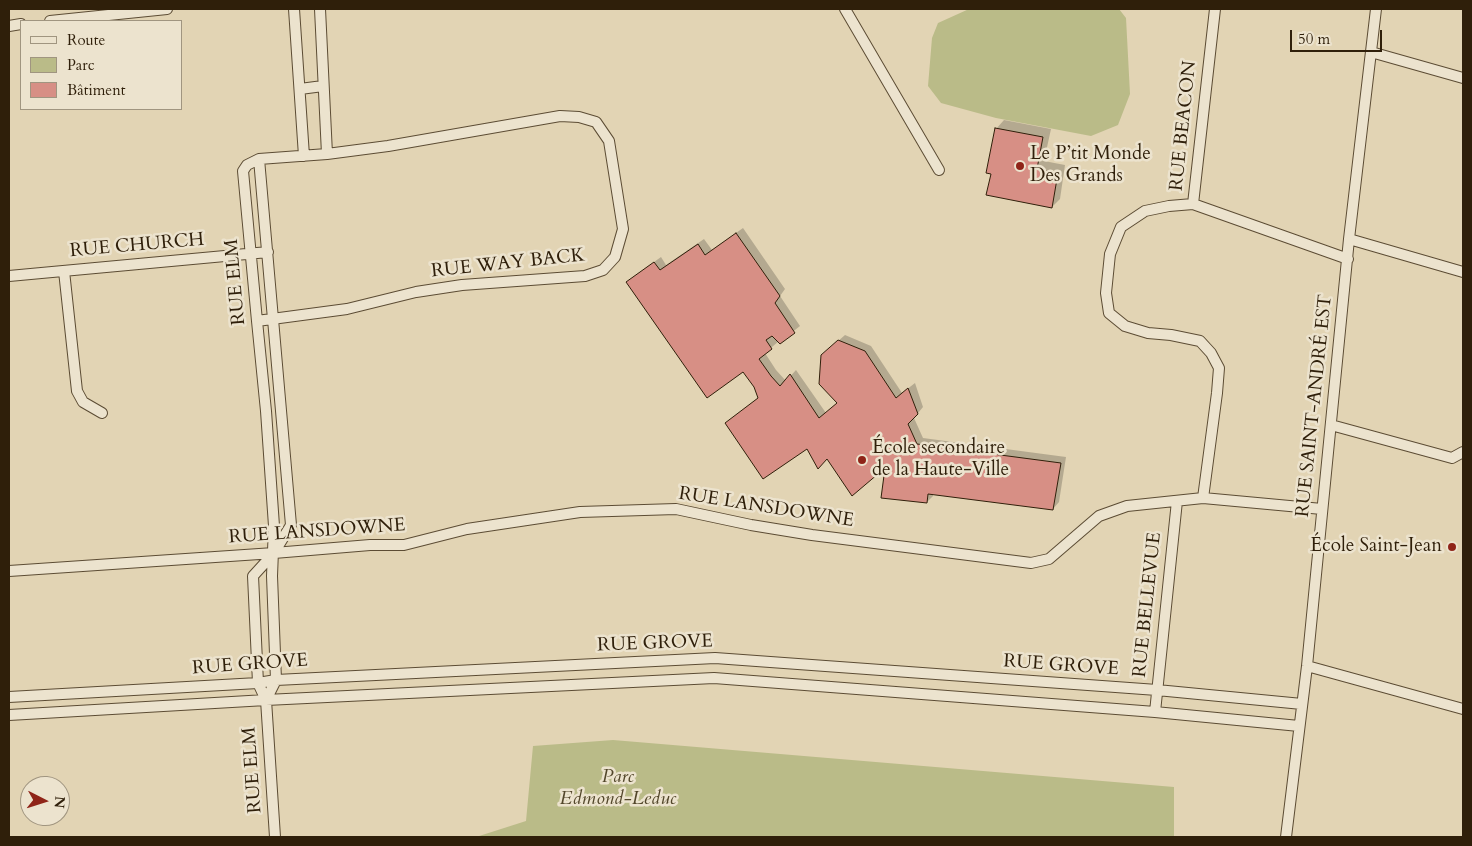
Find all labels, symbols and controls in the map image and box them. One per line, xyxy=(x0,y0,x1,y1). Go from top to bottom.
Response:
legend xyxy=(20,20,182,110)
scale bar xyxy=(1292,20,1384,52)
text: 50 m xyxy=(1298,29,1330,49)
text: Route xyxy=(67,30,105,50)
text: Parc xyxy=(67,55,95,75)
street label: RUE BEACON xyxy=(1166,60,1202,192)
text: Bâtiment xyxy=(67,80,125,100)
place label: Le P’tit Monde Des Grands xyxy=(1030,144,1151,188)
marker: Le P’tit Monde Des Grands xyxy=(1014,160,1026,172)
street label: RUE CHURCH xyxy=(69,229,205,263)
street label: RUE ELM xyxy=(221,238,251,326)
street label: RUE WAY BACK xyxy=(430,245,586,283)
street label: RUE SAINT-ANDRÉ EST xyxy=(1292,293,1338,519)
place label: École secondaire de la Haute-Ville xyxy=(872,438,1009,482)
marker: École secondaire de la Haute-Ville xyxy=(856,454,868,466)
street label: RUE LANSDOWNE xyxy=(677,483,855,533)
street label: RUE LANSDOWNE xyxy=(228,514,406,550)
street label: RUE BELLEVUE xyxy=(1129,531,1167,679)
place label: École Saint-Jean xyxy=(1310,536,1442,558)
marker: École Saint-Jean xyxy=(1446,541,1458,553)
street label: RUE GROVE xyxy=(597,631,713,657)
street label: RUE GROVE xyxy=(191,650,309,680)
street label: RUE GROVE xyxy=(1002,651,1120,681)
street label: RUE ELM xyxy=(239,726,267,814)
park label: Parc Edmond-Leduc xyxy=(560,767,676,811)
north arrow xyxy=(20,776,70,826)
text: N xyxy=(49,795,69,809)

